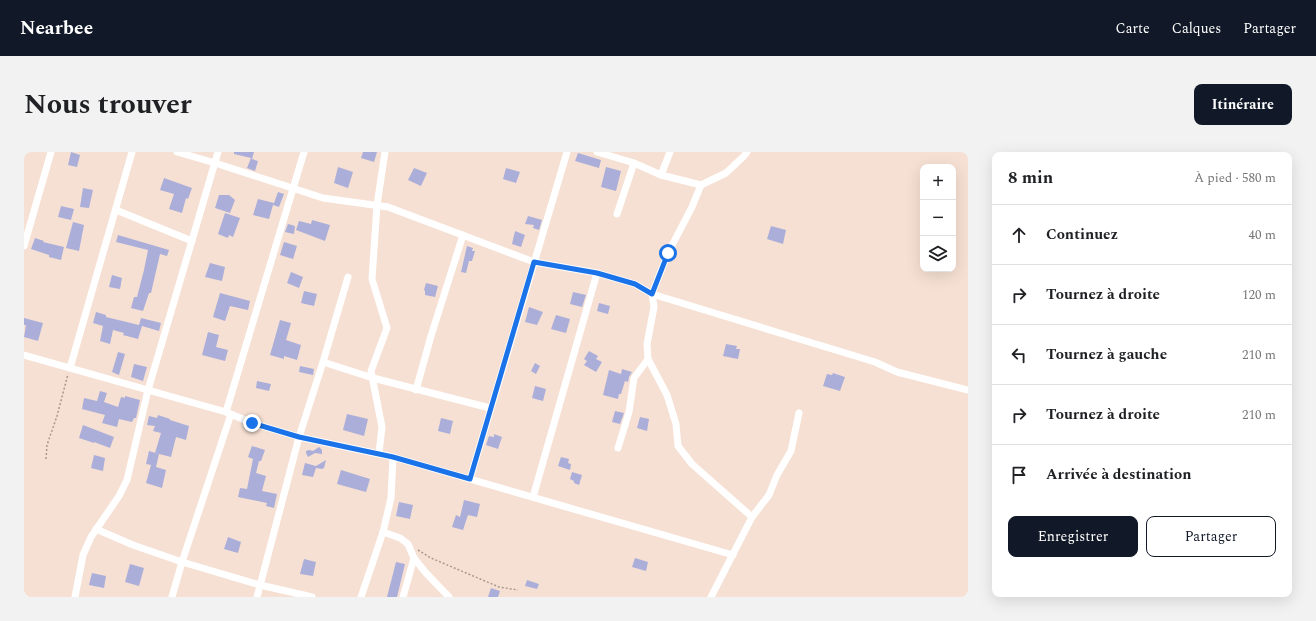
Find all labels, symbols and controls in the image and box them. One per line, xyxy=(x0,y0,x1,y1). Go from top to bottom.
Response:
text: Nearbee xyxy=(20,14,93,43)
text: Carte xyxy=(1116,18,1150,39)
text: Calques xyxy=(1172,18,1221,39)
text: Partager xyxy=(1243,18,1296,39)
text: Nous trouver xyxy=(24,83,192,126)
button: Itinéraire xyxy=(1194,84,1292,125)
map controls xyxy=(920,164,956,272)
button: + xyxy=(920,164,956,200)
text: 8 min xyxy=(1008,165,1053,191)
text: À pied · 580 m xyxy=(1194,168,1276,188)
button: − xyxy=(920,200,956,236)
text: Continuez xyxy=(1046,223,1118,246)
icon: ahead xyxy=(1008,224,1030,246)
text: 40 m xyxy=(1249,225,1276,245)
button: layers xyxy=(920,236,956,272)
route start xyxy=(659,244,677,262)
text: Tournez à droite xyxy=(1046,283,1160,306)
icon: right xyxy=(1008,284,1030,306)
text: 120 m xyxy=(1242,285,1276,305)
text: Tournez à gauche xyxy=(1046,343,1167,366)
icon: left xyxy=(1008,344,1030,366)
text: 210 m xyxy=(1242,345,1276,365)
text: Tournez à droite xyxy=(1046,403,1160,426)
icon: right xyxy=(1008,404,1030,426)
text: 210 m xyxy=(1242,405,1276,425)
route end xyxy=(243,414,261,432)
text: Arrivée à destination xyxy=(1046,463,1192,486)
icon: arrive xyxy=(1008,464,1030,486)
button: Enregistrer xyxy=(1008,516,1138,557)
button: Partager xyxy=(1146,516,1276,557)

